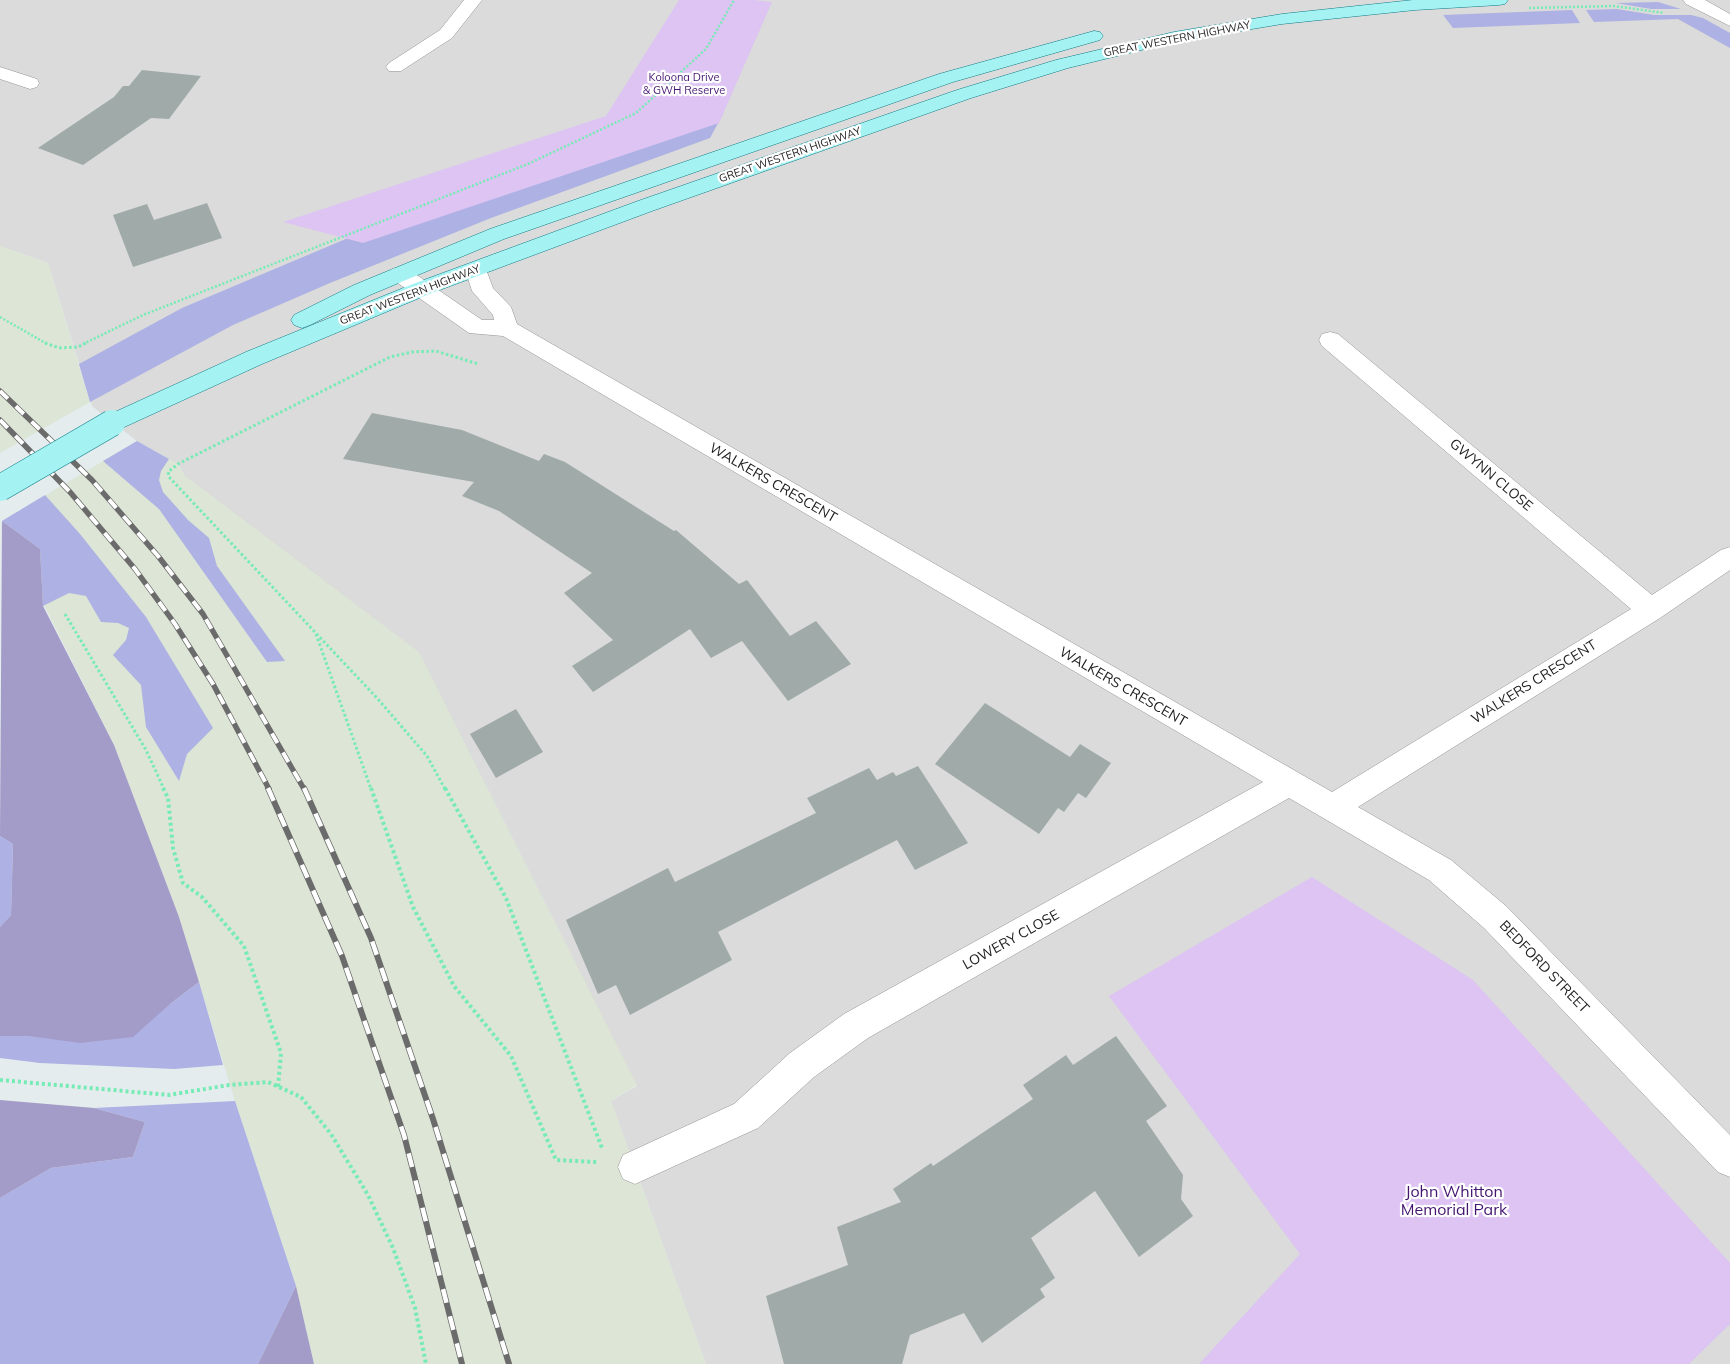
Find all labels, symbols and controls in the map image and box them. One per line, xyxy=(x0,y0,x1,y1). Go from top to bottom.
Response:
street label: GREAT WESTERN HIGHWAY xyxy=(1102,18,1252,60)
park label: Koloona Drive & GWH Reserve xyxy=(643,71,725,97)
street label: GREAT WESTERN HIGHWAY xyxy=(717,124,863,186)
street label: GREAT WESTERN HIGHWAY xyxy=(338,262,482,328)
street label: GWYNN CLOSE xyxy=(1446,435,1536,515)
street label: WALKERS CRESCENT xyxy=(706,440,840,526)
street label: WALKERS CRESCENT xyxy=(1468,637,1600,727)
street label: WALKERS CRESCENT xyxy=(1056,644,1190,730)
street label: LOWERY CLOSE xyxy=(960,907,1062,973)
street label: BEDFORD STREET xyxy=(1496,917,1592,1017)
park label: John Whitton Memorial Park xyxy=(1401,1182,1507,1220)

